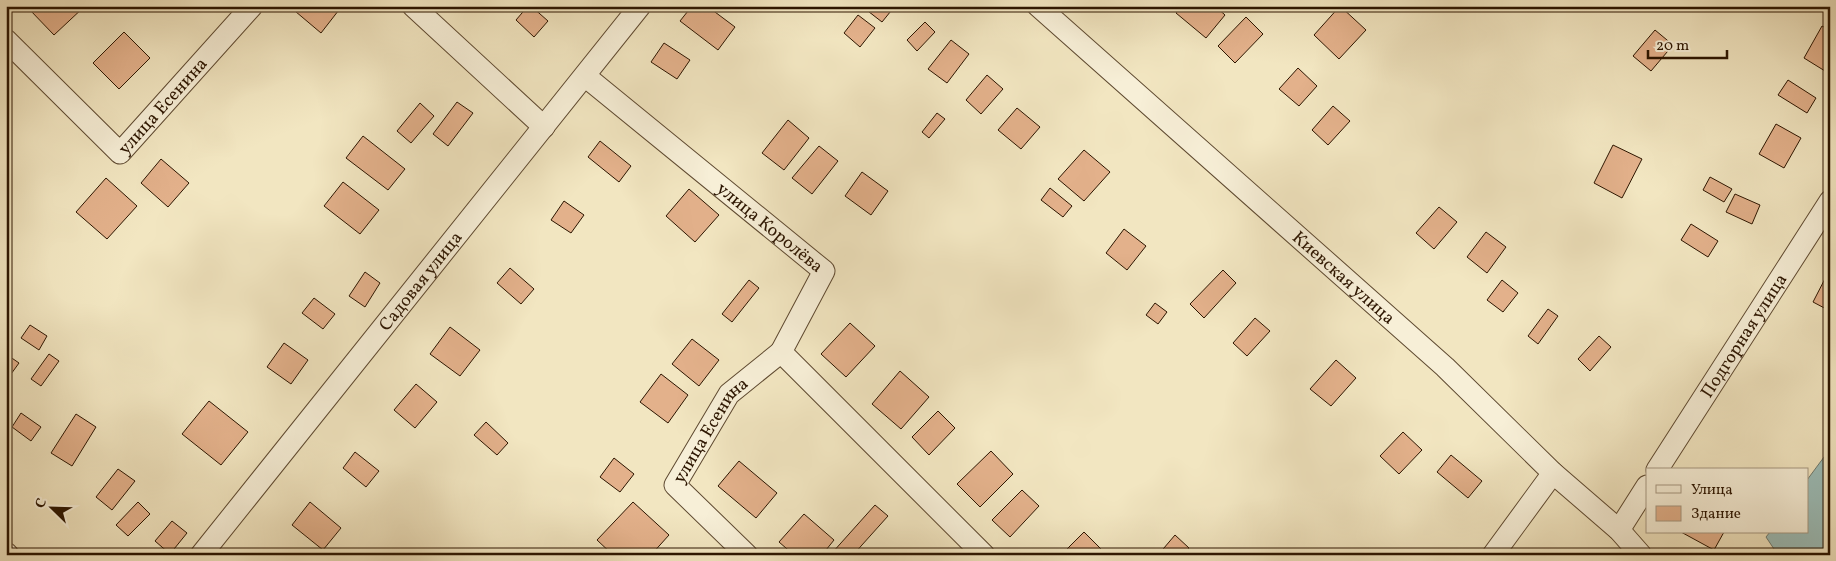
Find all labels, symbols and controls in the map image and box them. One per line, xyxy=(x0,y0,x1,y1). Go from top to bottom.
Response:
scale bar xyxy=(1648,28,1727,60)
text: 20 m xyxy=(1656,36,1689,57)
street label: улица Есенина xyxy=(113,53,214,161)
street label: улица Королёва xyxy=(711,177,828,279)
street label: Киевская улица xyxy=(1286,226,1400,331)
street label: Садовая улица xyxy=(374,227,469,337)
street label: Подгорная улица xyxy=(1696,269,1794,403)
street label: улица Есенина xyxy=(668,372,754,489)
legend xyxy=(1646,468,1808,534)
text: Улица xyxy=(1691,480,1733,501)
north arrow xyxy=(28,484,78,534)
text: С xyxy=(31,496,52,511)
text: Здание xyxy=(1691,504,1741,525)

